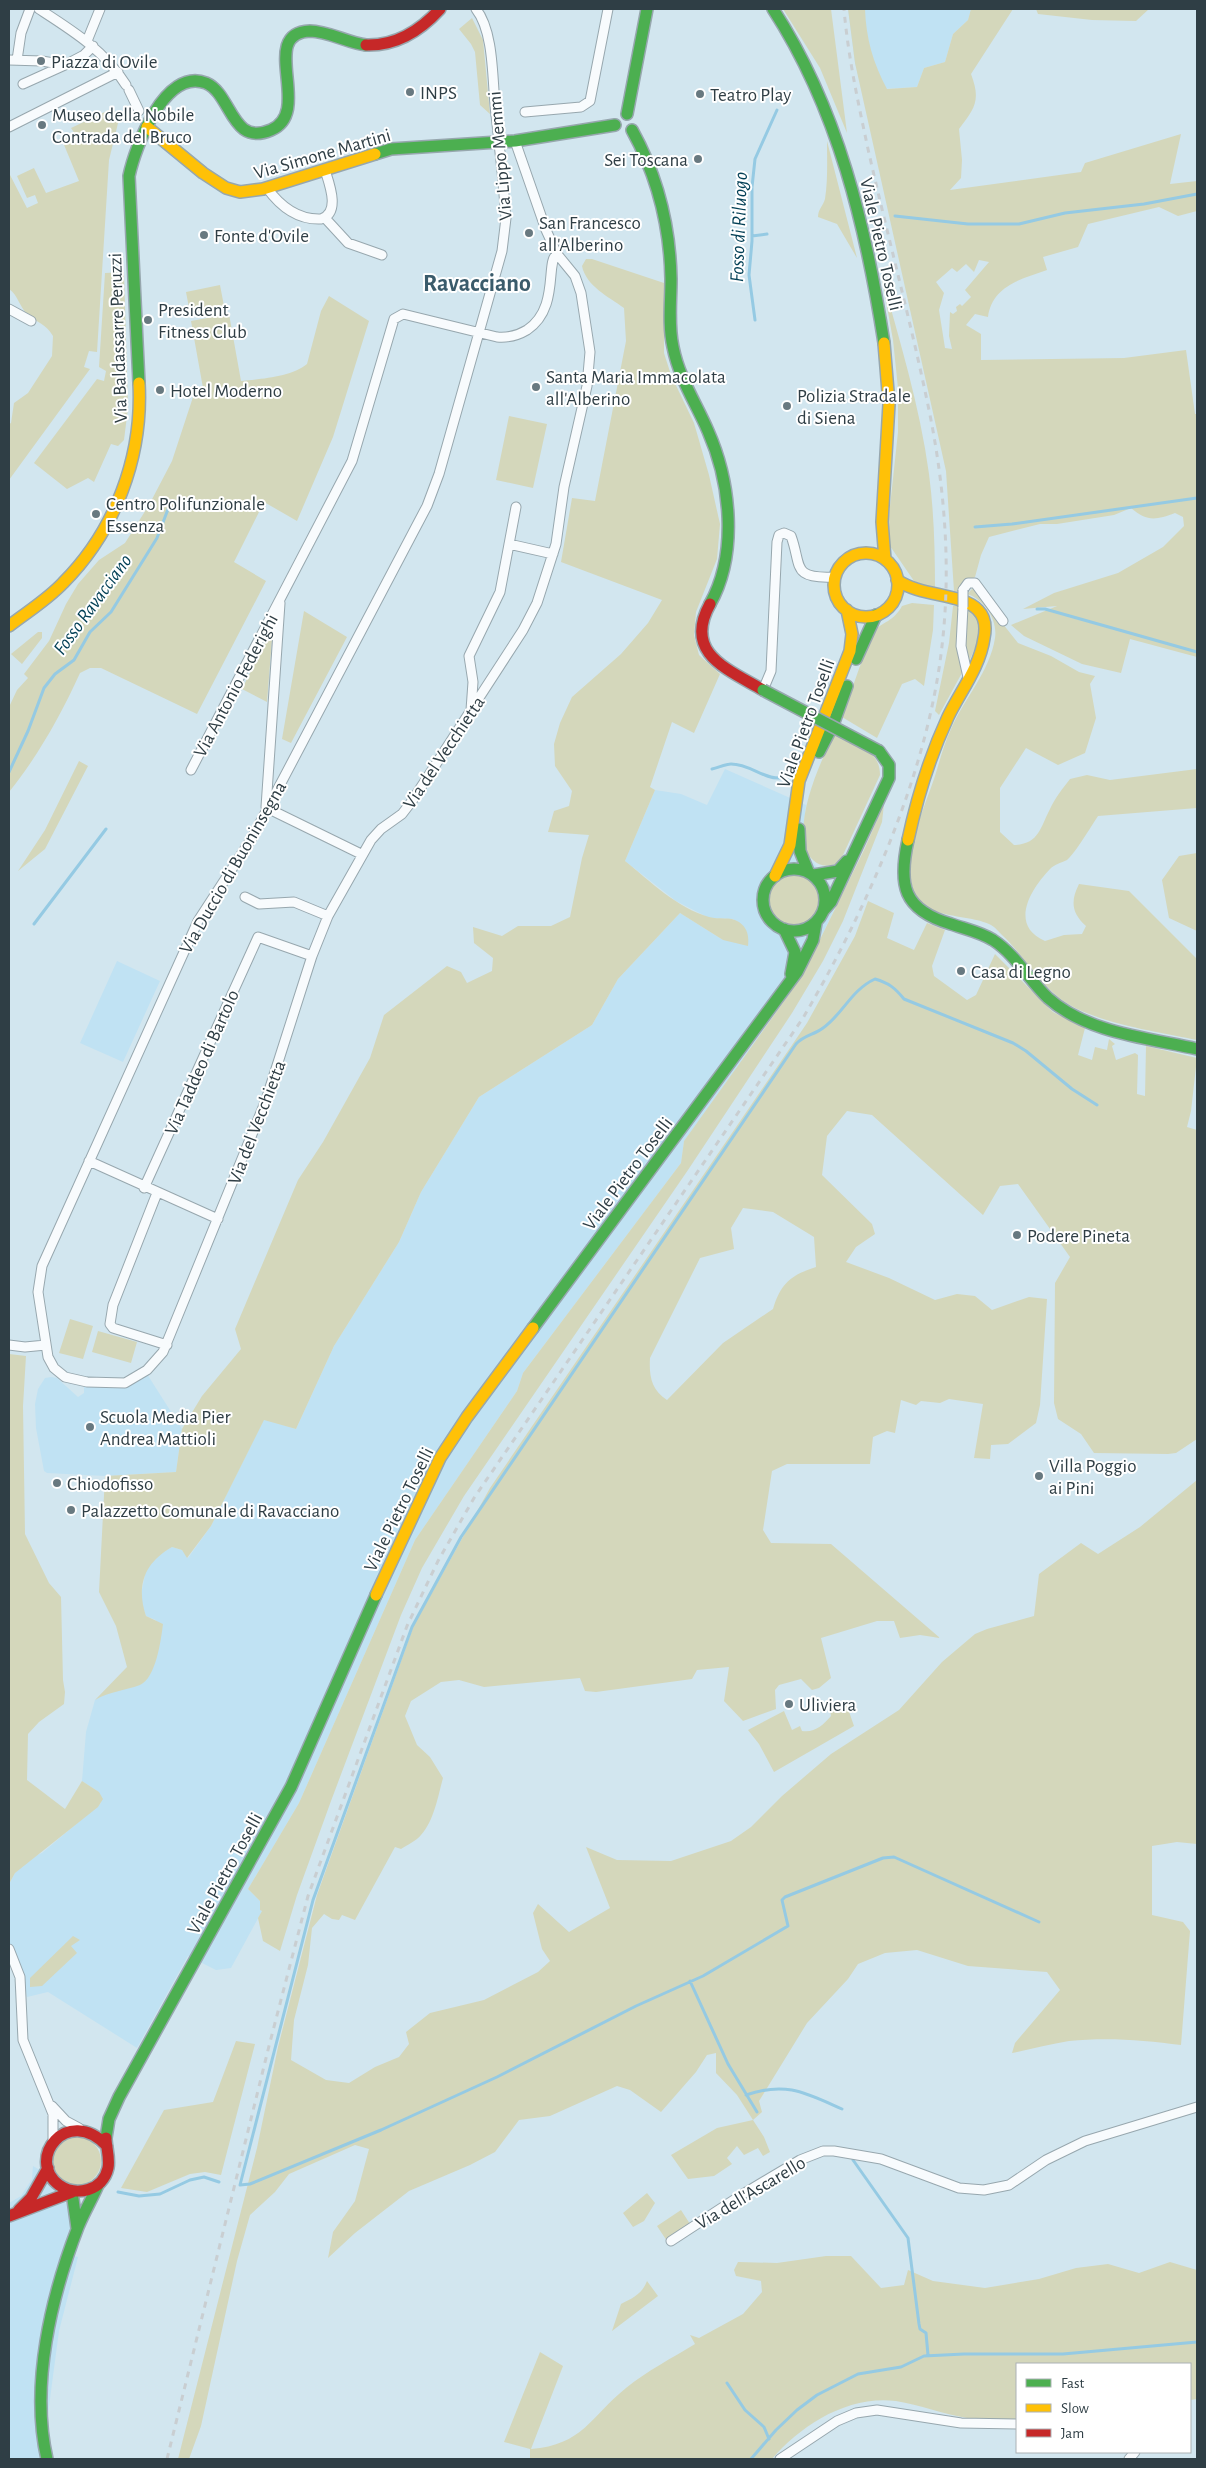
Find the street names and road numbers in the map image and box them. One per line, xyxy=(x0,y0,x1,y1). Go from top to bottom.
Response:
street label: Via Lippo Memmi xyxy=(485,90,516,221)
street label: Via Simone Martini xyxy=(252,126,393,183)
street label: Viale Pietro Toselli xyxy=(856,176,905,313)
street label: Via Baldassarre Peruzzi xyxy=(106,253,131,423)
street label: Via Antonio Federighi xyxy=(191,611,282,760)
street label: Viale Pietro Toselli xyxy=(774,656,839,791)
street label: Via del Vecchietta xyxy=(400,693,489,812)
street label: Via Duccio di Buoninsegna xyxy=(176,778,290,957)
street label: Via Taddeo di Bartolo xyxy=(162,987,243,1138)
street label: Via del Vecchietta xyxy=(225,1058,290,1187)
street label: Viale Pietro Toselli xyxy=(580,1114,677,1234)
street label: Viale Pietro Toselli xyxy=(361,1445,438,1575)
street label: Viale Pietro Toselli xyxy=(184,1810,267,1938)
street label: Via dell'Ascarello xyxy=(693,2153,809,2234)

